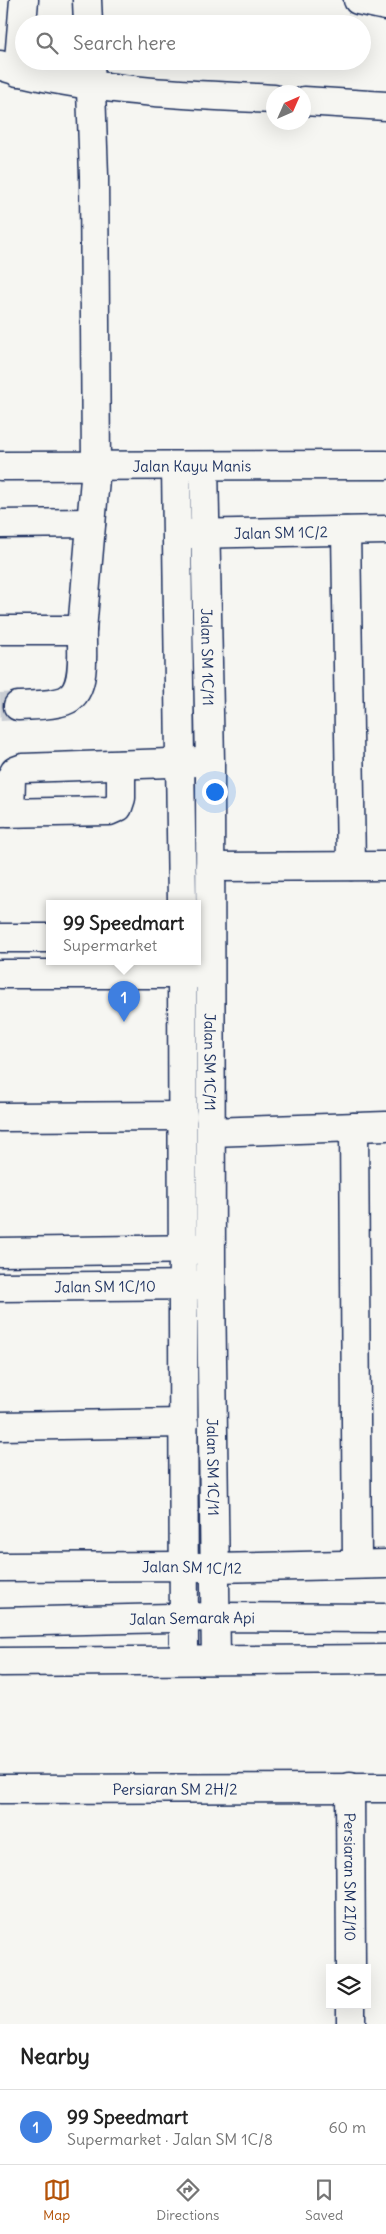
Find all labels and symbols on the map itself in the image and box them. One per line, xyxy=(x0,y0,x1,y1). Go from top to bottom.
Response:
north arrow xyxy=(266,85,311,130)
street label: Jalan Kayu Manis xyxy=(133,456,251,475)
street label: Jalan SM 1C/2 xyxy=(234,522,328,543)
street label: Jalan SM 1C/11 xyxy=(197,608,218,706)
your location xyxy=(202,779,228,805)
pin: 1 xyxy=(108,981,140,1022)
street label: Jalan SM 1C/11 xyxy=(201,1013,220,1111)
street label: Jalan SM 1C/10 xyxy=(54,1276,156,1296)
street label: Jalan SM 1C/11 xyxy=(203,1418,224,1516)
street label: Jalan SM 1C/12 xyxy=(142,1556,242,1578)
street label: Jalan Semarak Api xyxy=(129,1607,255,1628)
street label: Persiaran SM 2H/2 xyxy=(112,1779,238,1798)
street label: Persiaran SM 2I/10 xyxy=(341,1813,360,1941)

